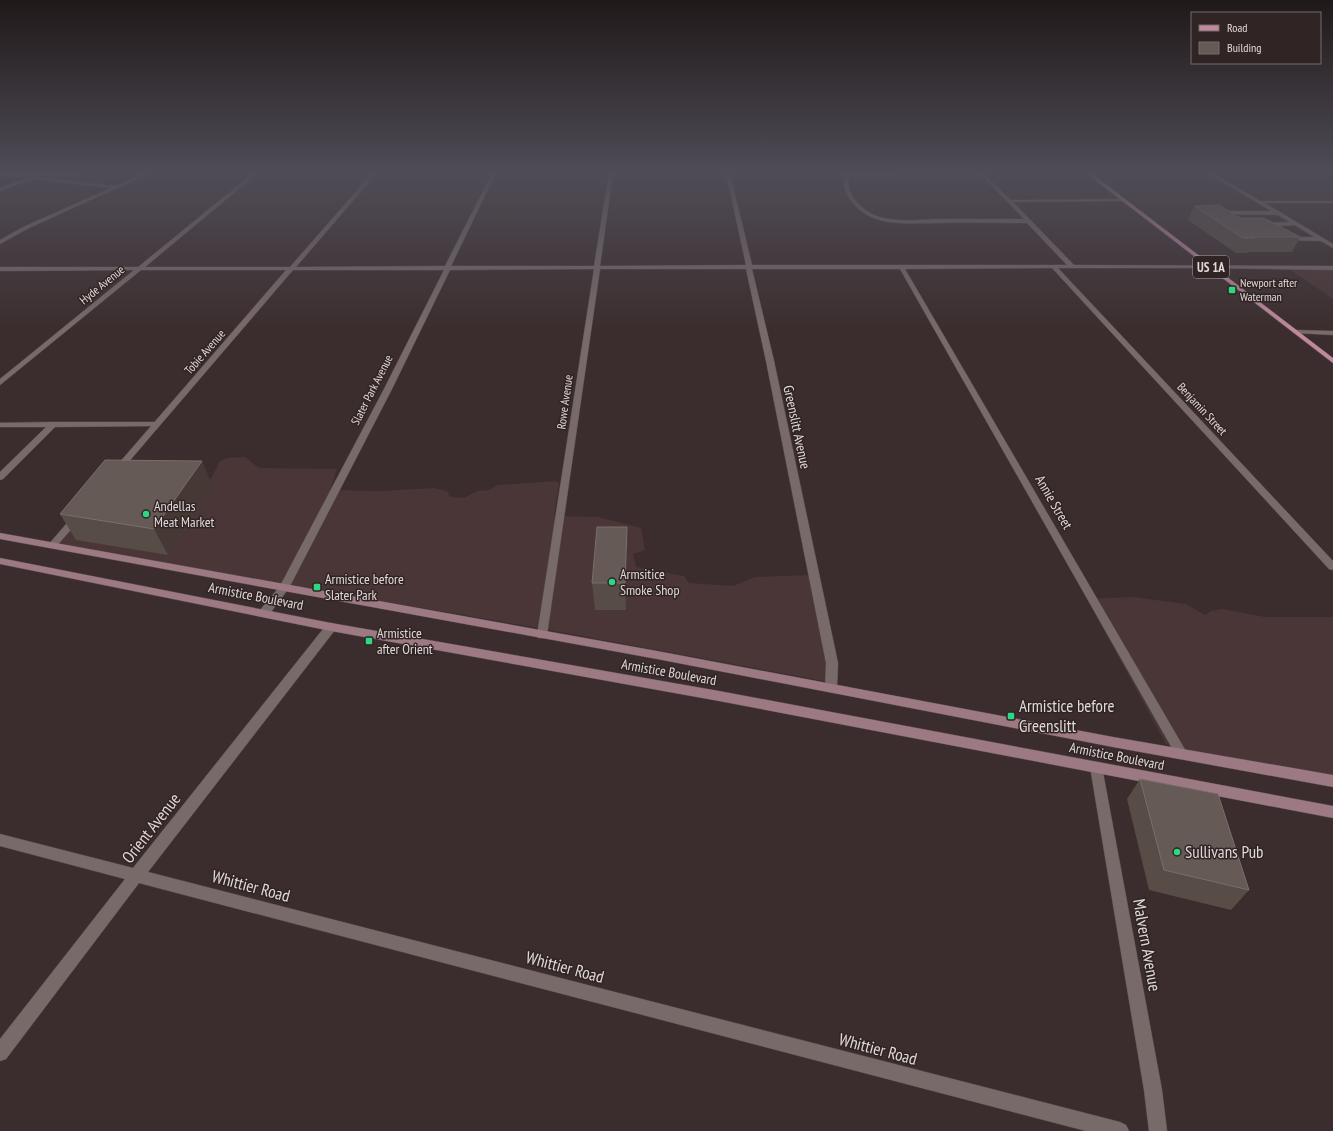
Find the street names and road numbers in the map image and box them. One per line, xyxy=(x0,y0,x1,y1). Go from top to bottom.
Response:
road number: US 1A xyxy=(1193,256,1229,278)
street label: Hyde Avenue xyxy=(76,262,127,307)
street label: Tobie Avenue xyxy=(181,326,228,377)
street label: Slater Park Avenue xyxy=(347,352,396,427)
street label: Rowe Avenue xyxy=(553,374,576,430)
street label: Benjamin Street xyxy=(1174,379,1231,439)
street label: Greenslitt Avenue xyxy=(779,384,815,471)
street label: Annie Street xyxy=(1031,472,1077,532)
street label: Armistice Boulevard xyxy=(207,578,305,614)
street label: Armistice Boulevard xyxy=(620,655,718,689)
street label: Armistice Boulevard xyxy=(1068,738,1166,774)
street label: Orient Avenue xyxy=(117,789,185,867)
street label: Whittier Road xyxy=(210,865,292,907)
street label: Malvern Avenue xyxy=(1128,897,1166,993)
street label: Whittier Road xyxy=(524,946,606,988)
street label: Whittier Road xyxy=(837,1028,919,1070)

